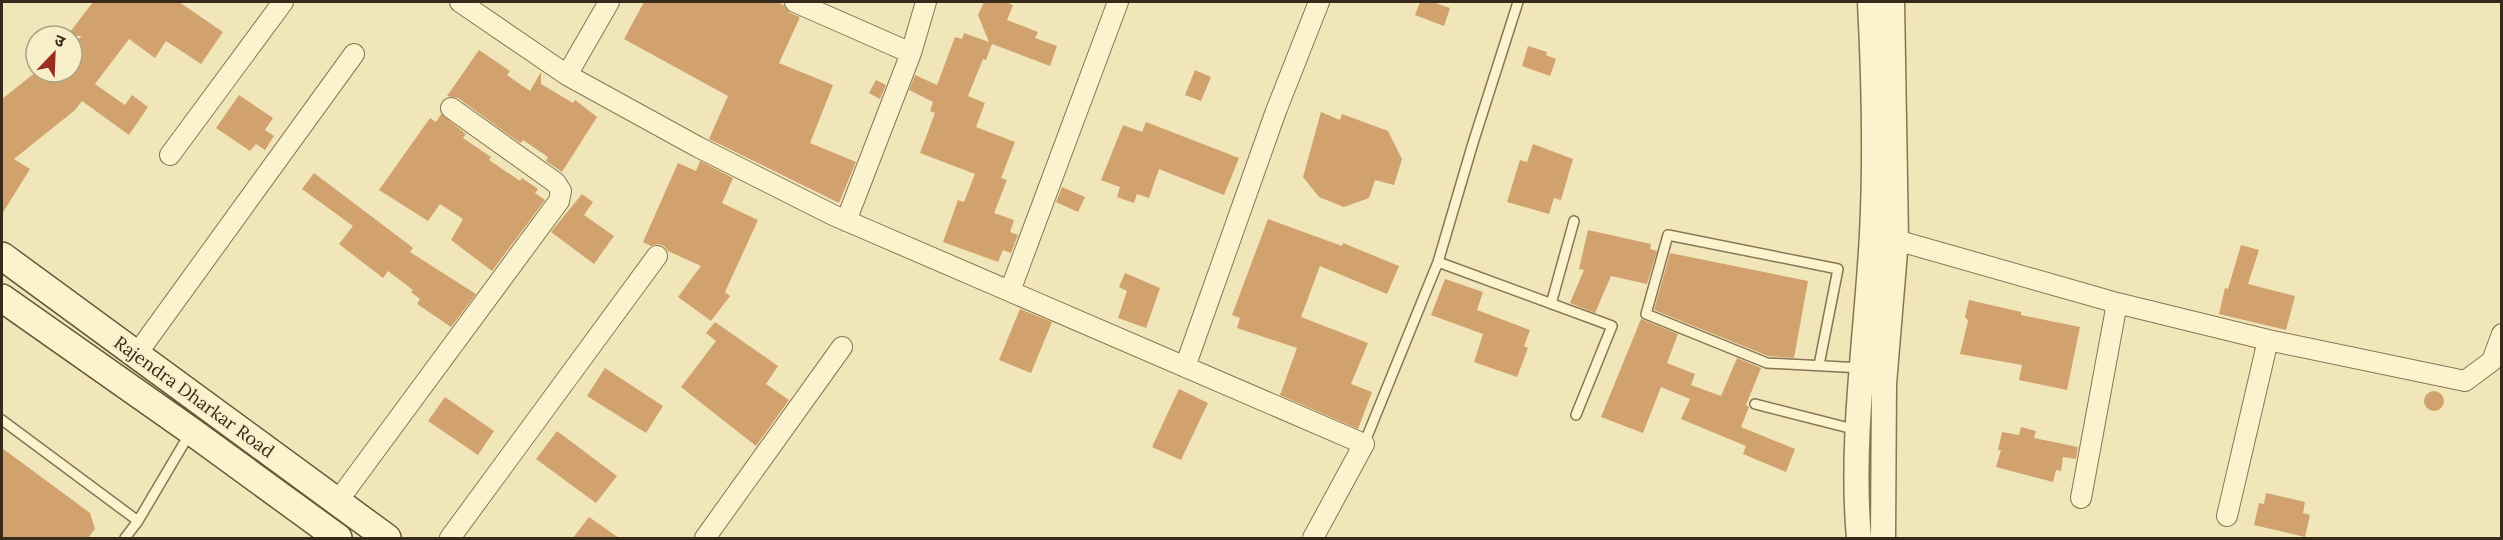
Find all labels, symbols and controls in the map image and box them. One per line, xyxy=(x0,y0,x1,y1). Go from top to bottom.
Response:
north arrow xyxy=(24,24,84,84)
text: उ xyxy=(52,29,69,51)
street label: Rajendra Dharkar Road xyxy=(110,331,279,463)

